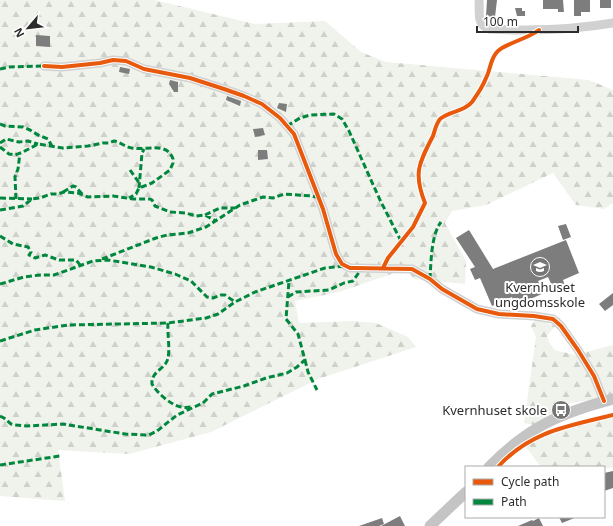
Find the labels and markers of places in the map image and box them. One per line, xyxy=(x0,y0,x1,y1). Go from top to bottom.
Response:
school or university icon: Kvernhuset ungdomsskole xyxy=(529,256,551,278)
place label: Kvernhuset ungdomsskole xyxy=(495,278,585,311)
bus stop icon: Kvernhuset skole xyxy=(550,399,572,421)
place label: Kvernhuset skole xyxy=(442,401,547,419)

